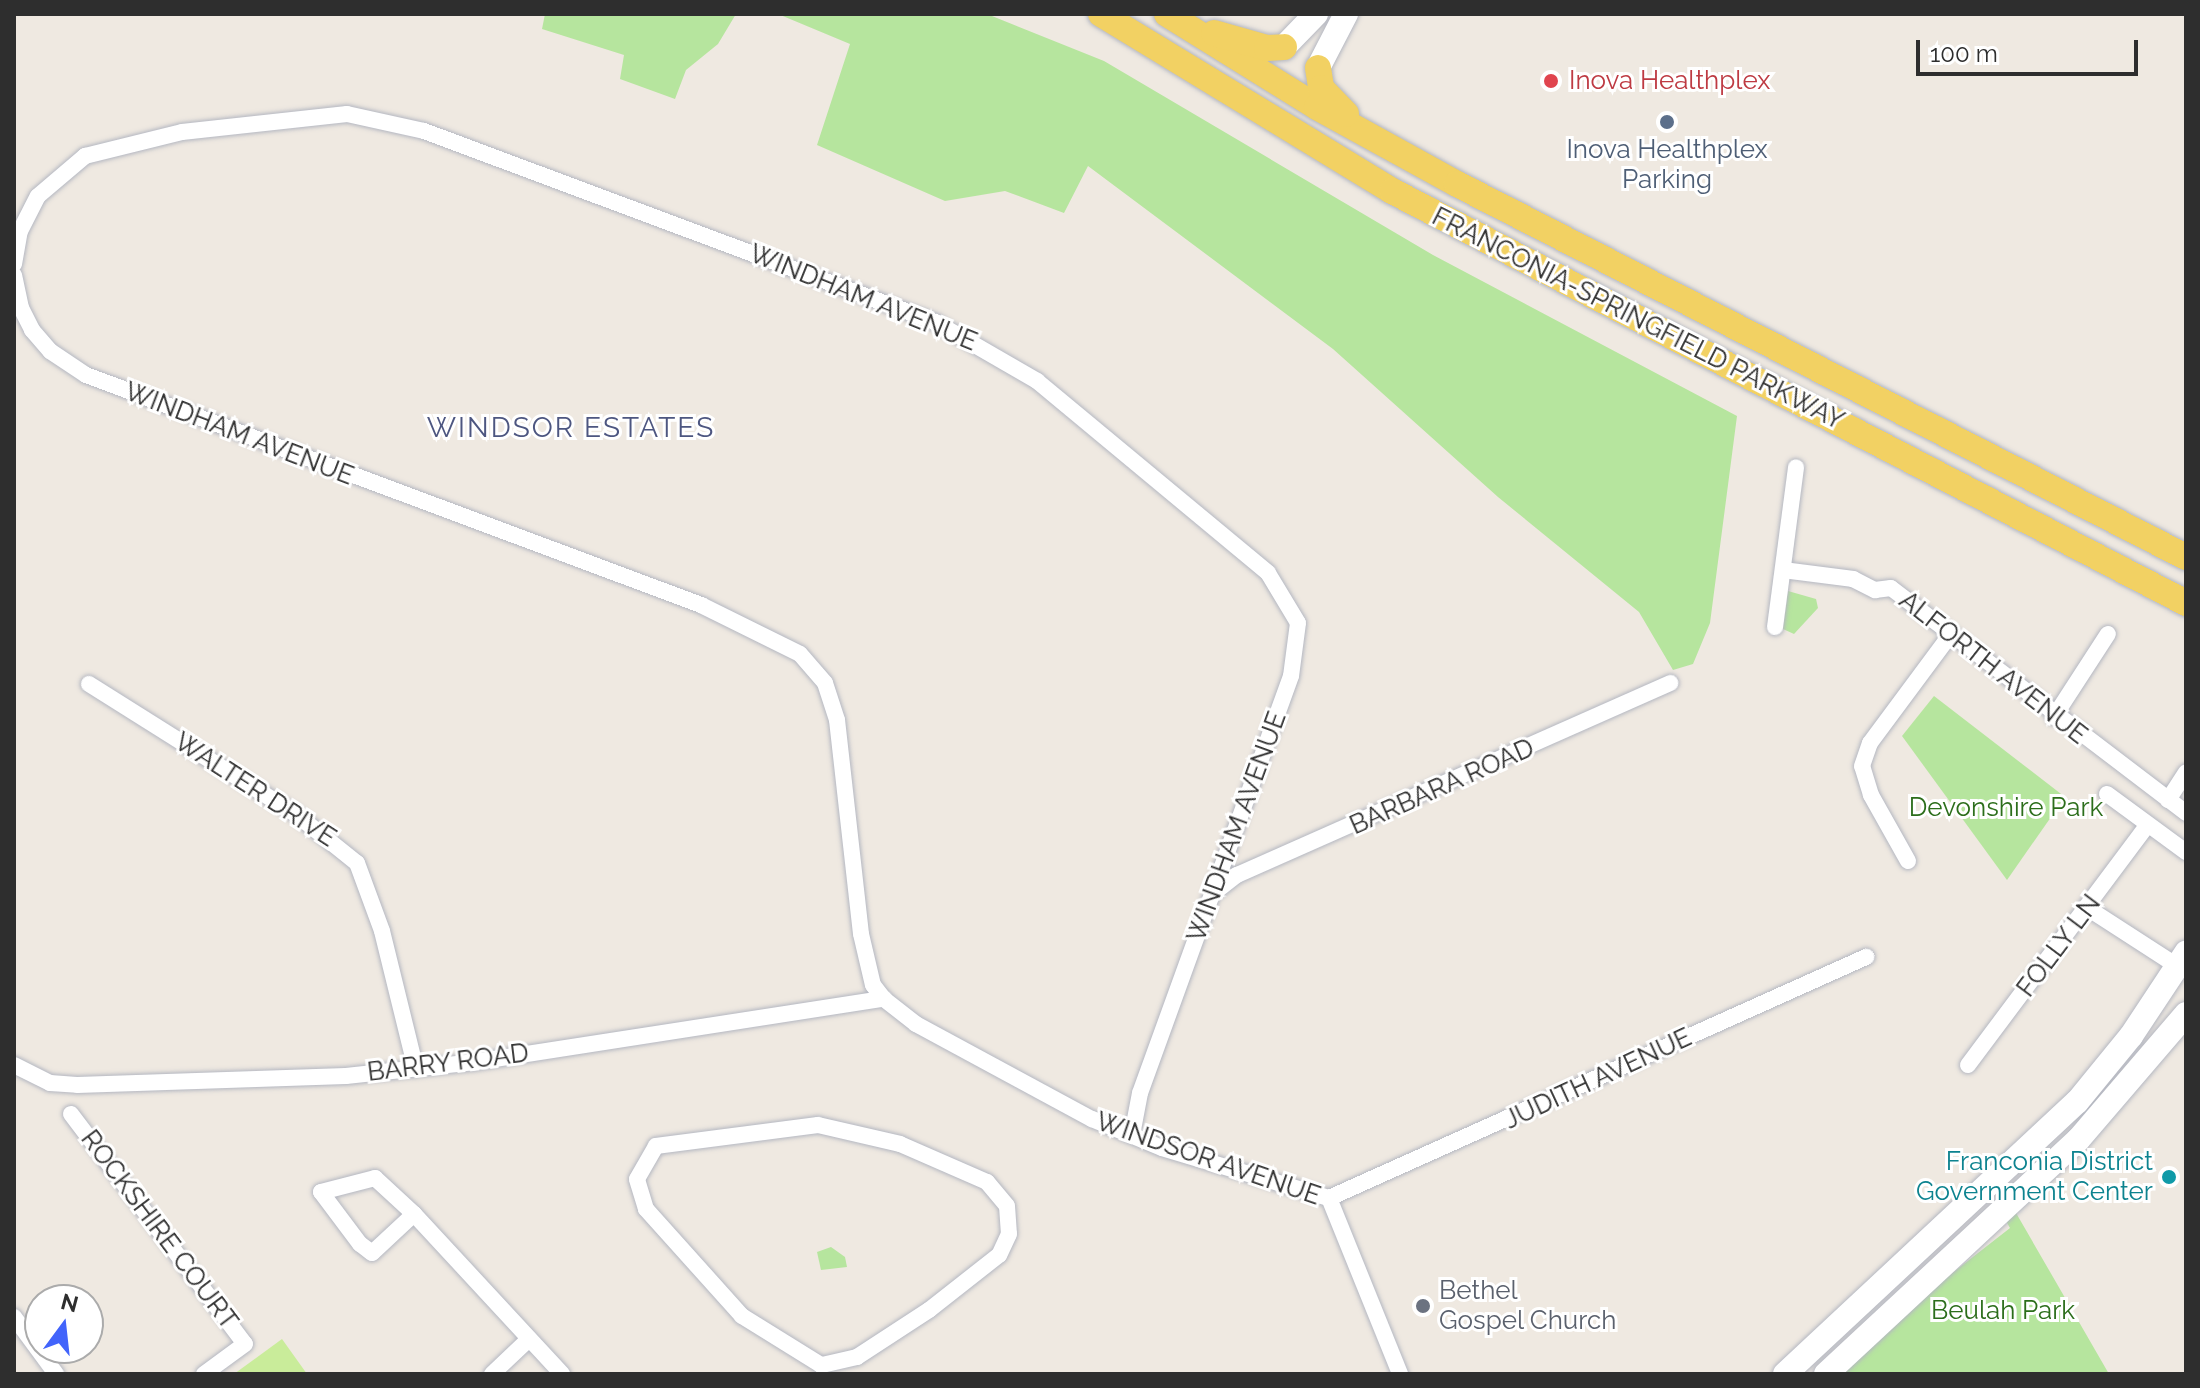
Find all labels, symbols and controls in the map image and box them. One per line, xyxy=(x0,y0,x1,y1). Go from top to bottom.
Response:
scale bar xyxy=(1920,24,2142,74)
text: 100 m xyxy=(1930,39,1998,68)
place label: Inova Healthplex xyxy=(1569,65,1770,97)
marker: Inova Healthplex xyxy=(1540,70,1562,92)
marker: Inova Healthplex Parking xyxy=(1658,113,1676,131)
place label: Inova Healthplex Parking xyxy=(1566,134,1768,196)
street label: FRANCONIA-SPRINGFIELD PARKWAY xyxy=(1427,201,1849,437)
street label: WINDHAM AVENUE xyxy=(744,238,982,358)
street label: WINDHAM AVENUE xyxy=(120,376,358,492)
district label: WINDSOR ESTATES xyxy=(427,411,715,445)
street label: ALFORTH AVENUE xyxy=(1892,585,2094,751)
street label: WINDHAM AVENUE xyxy=(1181,707,1293,947)
street label: WALTER DRIVE xyxy=(168,726,342,854)
street label: BARBARA ROAD xyxy=(1345,732,1539,842)
park label: Devonshire Park xyxy=(1909,792,2103,824)
street label: FOLLY LN xyxy=(2010,888,2108,1004)
street label: JUDITH AVENUE xyxy=(1499,1022,1697,1136)
street label: BARRY ROAD xyxy=(365,1038,531,1088)
street label: WINDSOR AVENUE xyxy=(1091,1106,1325,1212)
street label: ROCKSHIRE COURT xyxy=(74,1124,244,1336)
place label: Franconia District Government Center xyxy=(1916,1146,2153,1208)
marker: Franconia District Government Center xyxy=(2160,1168,2178,1186)
place label: Bethel Gospel Church xyxy=(1439,1275,1617,1336)
north arrow xyxy=(24,1284,104,1364)
text: N xyxy=(58,1288,81,1317)
park label: Beulah Park xyxy=(1931,1295,2075,1327)
marker: Bethel Gospel Church xyxy=(1414,1297,1432,1315)

